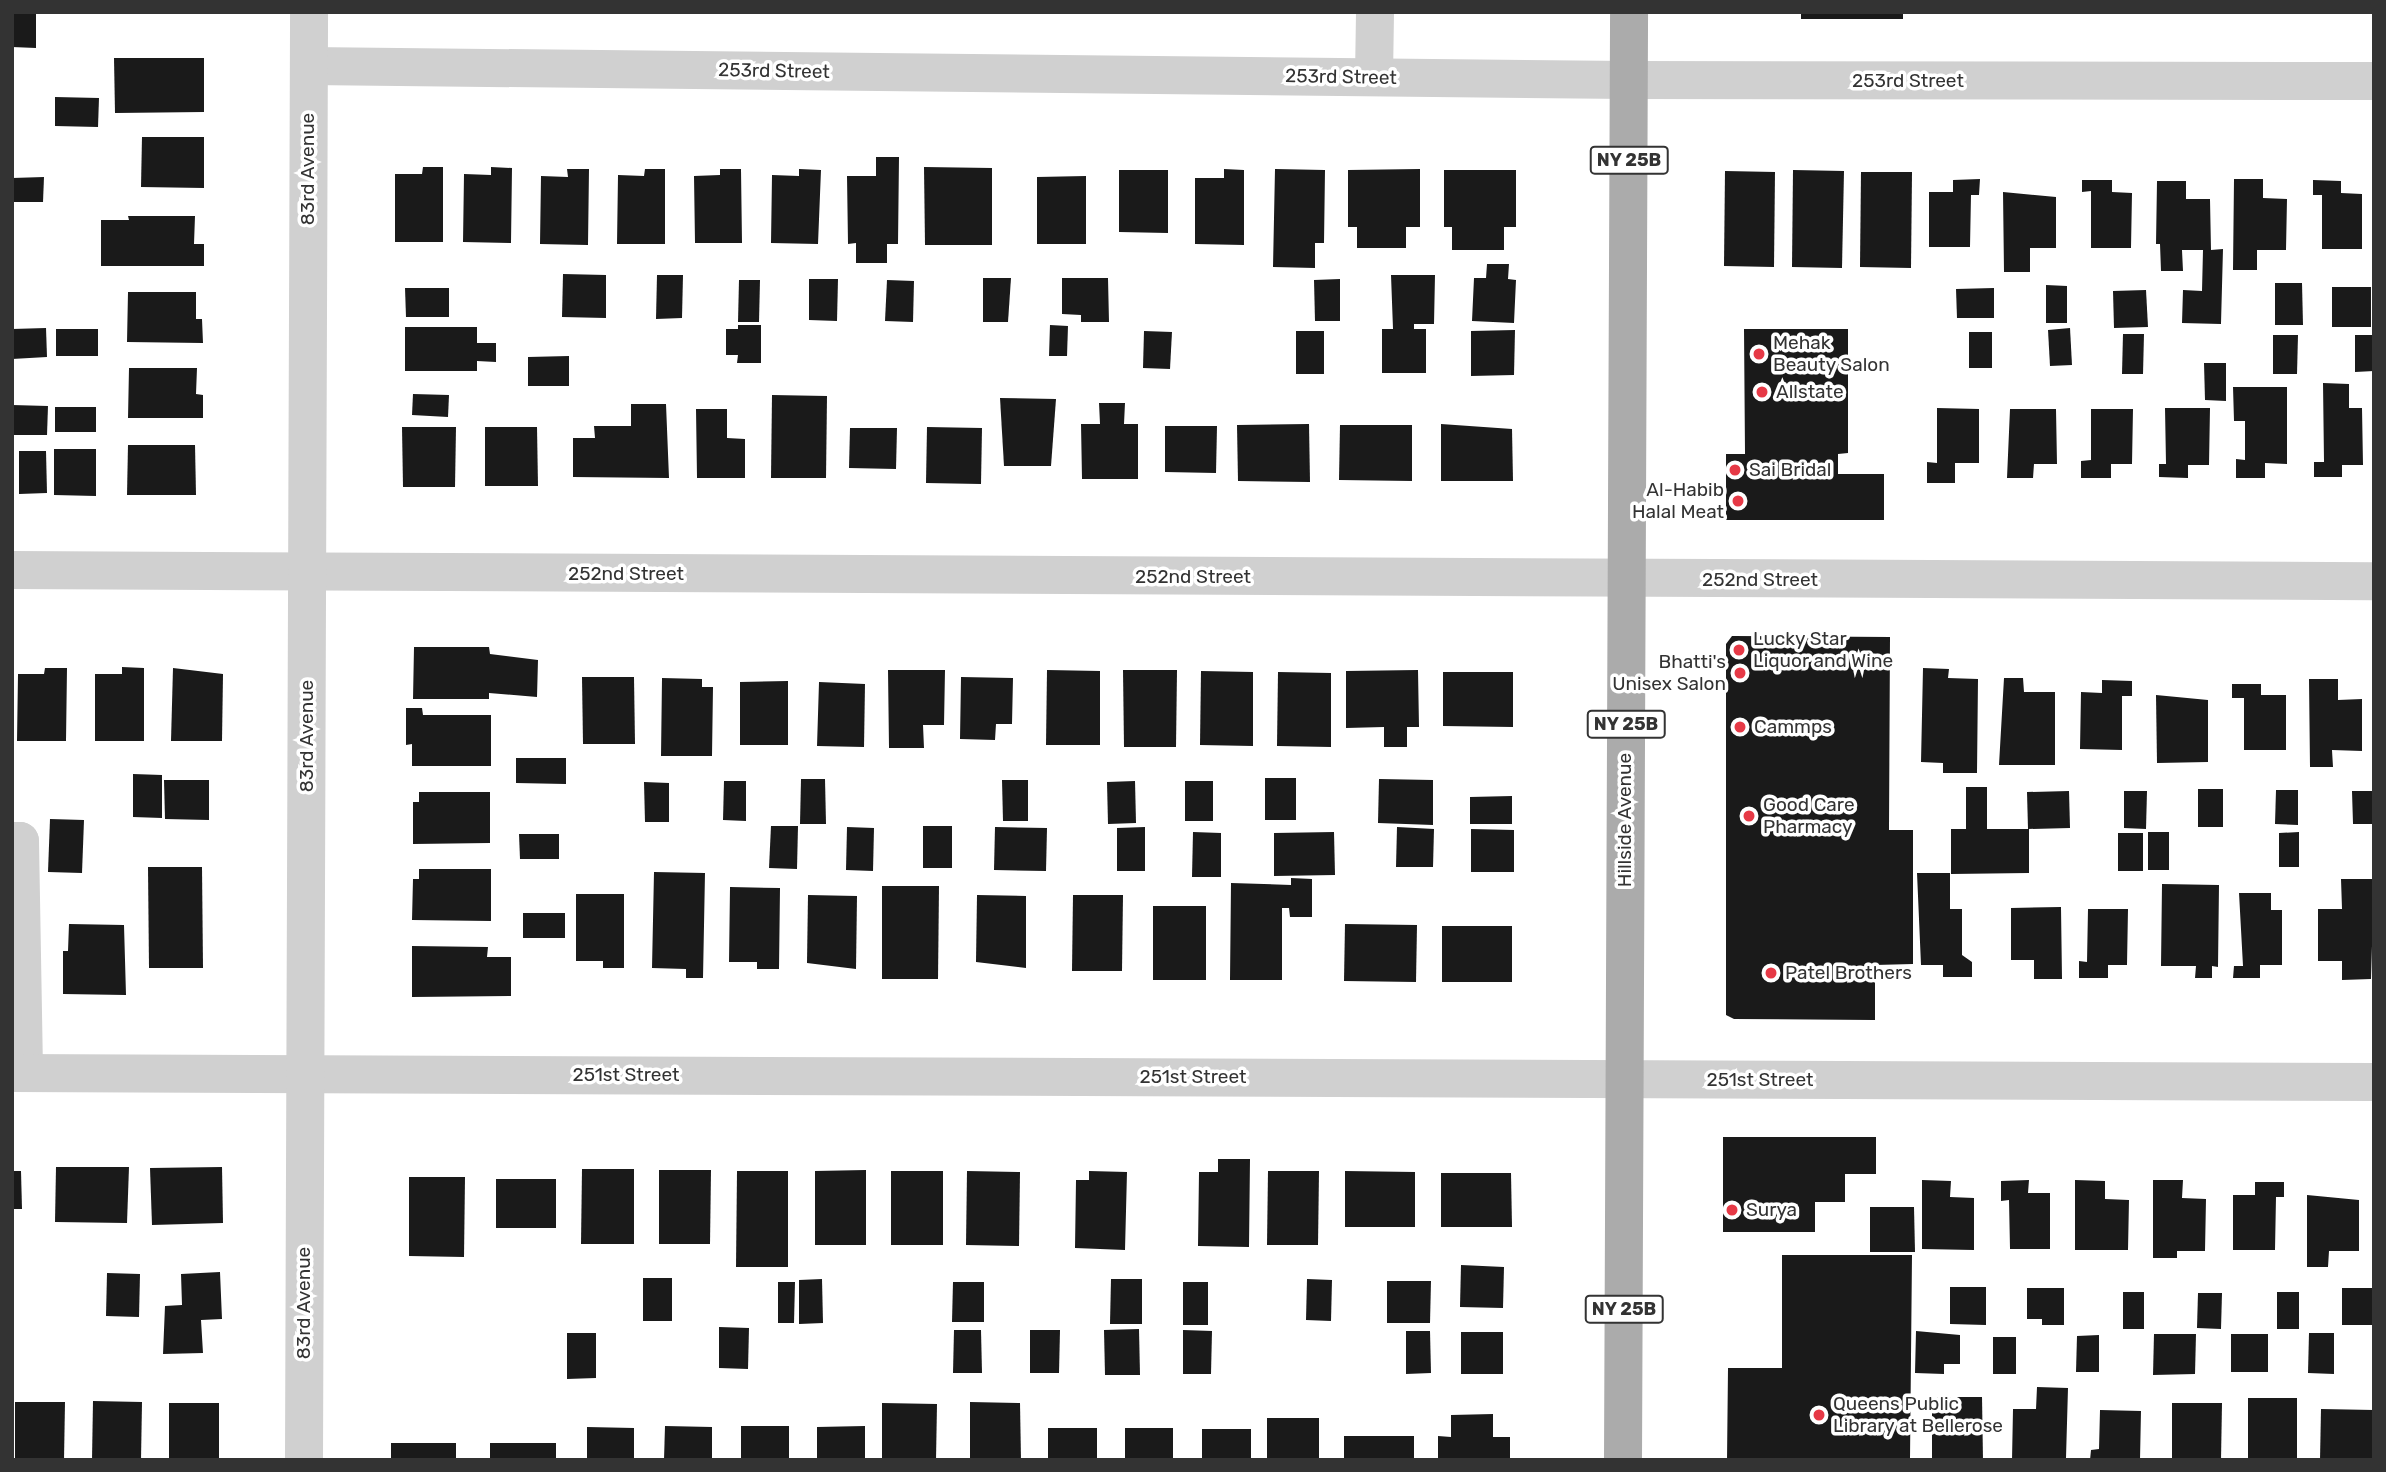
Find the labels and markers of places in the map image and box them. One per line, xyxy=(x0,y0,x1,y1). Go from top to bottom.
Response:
place label: Mehak Beauty Salon xyxy=(1773,332,1890,376)
marker: Mehak Beauty Salon xyxy=(1751,346,1767,362)
place label: Allstate xyxy=(1776,381,1844,403)
marker: Allstate xyxy=(1754,384,1770,400)
place label: Sai Bridal xyxy=(1749,459,1831,481)
marker: Sai Bridal xyxy=(1727,462,1743,478)
place label: Al-Habib Halal Meat xyxy=(1632,479,1724,523)
marker: Al-Habib Halal Meat xyxy=(1730,493,1746,509)
place label: Lucky Star Liquor and Wine xyxy=(1753,628,1894,672)
marker: Lucky Star Liquor and Wine xyxy=(1731,642,1747,658)
place label: Bhatti's Unisex Salon xyxy=(1612,651,1726,695)
marker: Bhatti's Unisex Salon xyxy=(1732,665,1748,681)
place label: Cammps xyxy=(1754,716,1832,738)
marker: Cammps xyxy=(1732,719,1748,735)
place label: Good Care Pharmacy xyxy=(1763,794,1855,838)
marker: Good Care Pharmacy xyxy=(1741,808,1757,824)
place label: Patel Brothers xyxy=(1785,962,1912,984)
marker: Patel Brothers xyxy=(1763,965,1779,981)
place label: Surya xyxy=(1746,1199,1797,1221)
marker: Surya xyxy=(1724,1202,1740,1218)
place label: Queens Public Library at Bellerose xyxy=(1833,1393,2003,1437)
marker: Queens Public Library at Bellerose xyxy=(1811,1407,1827,1423)

